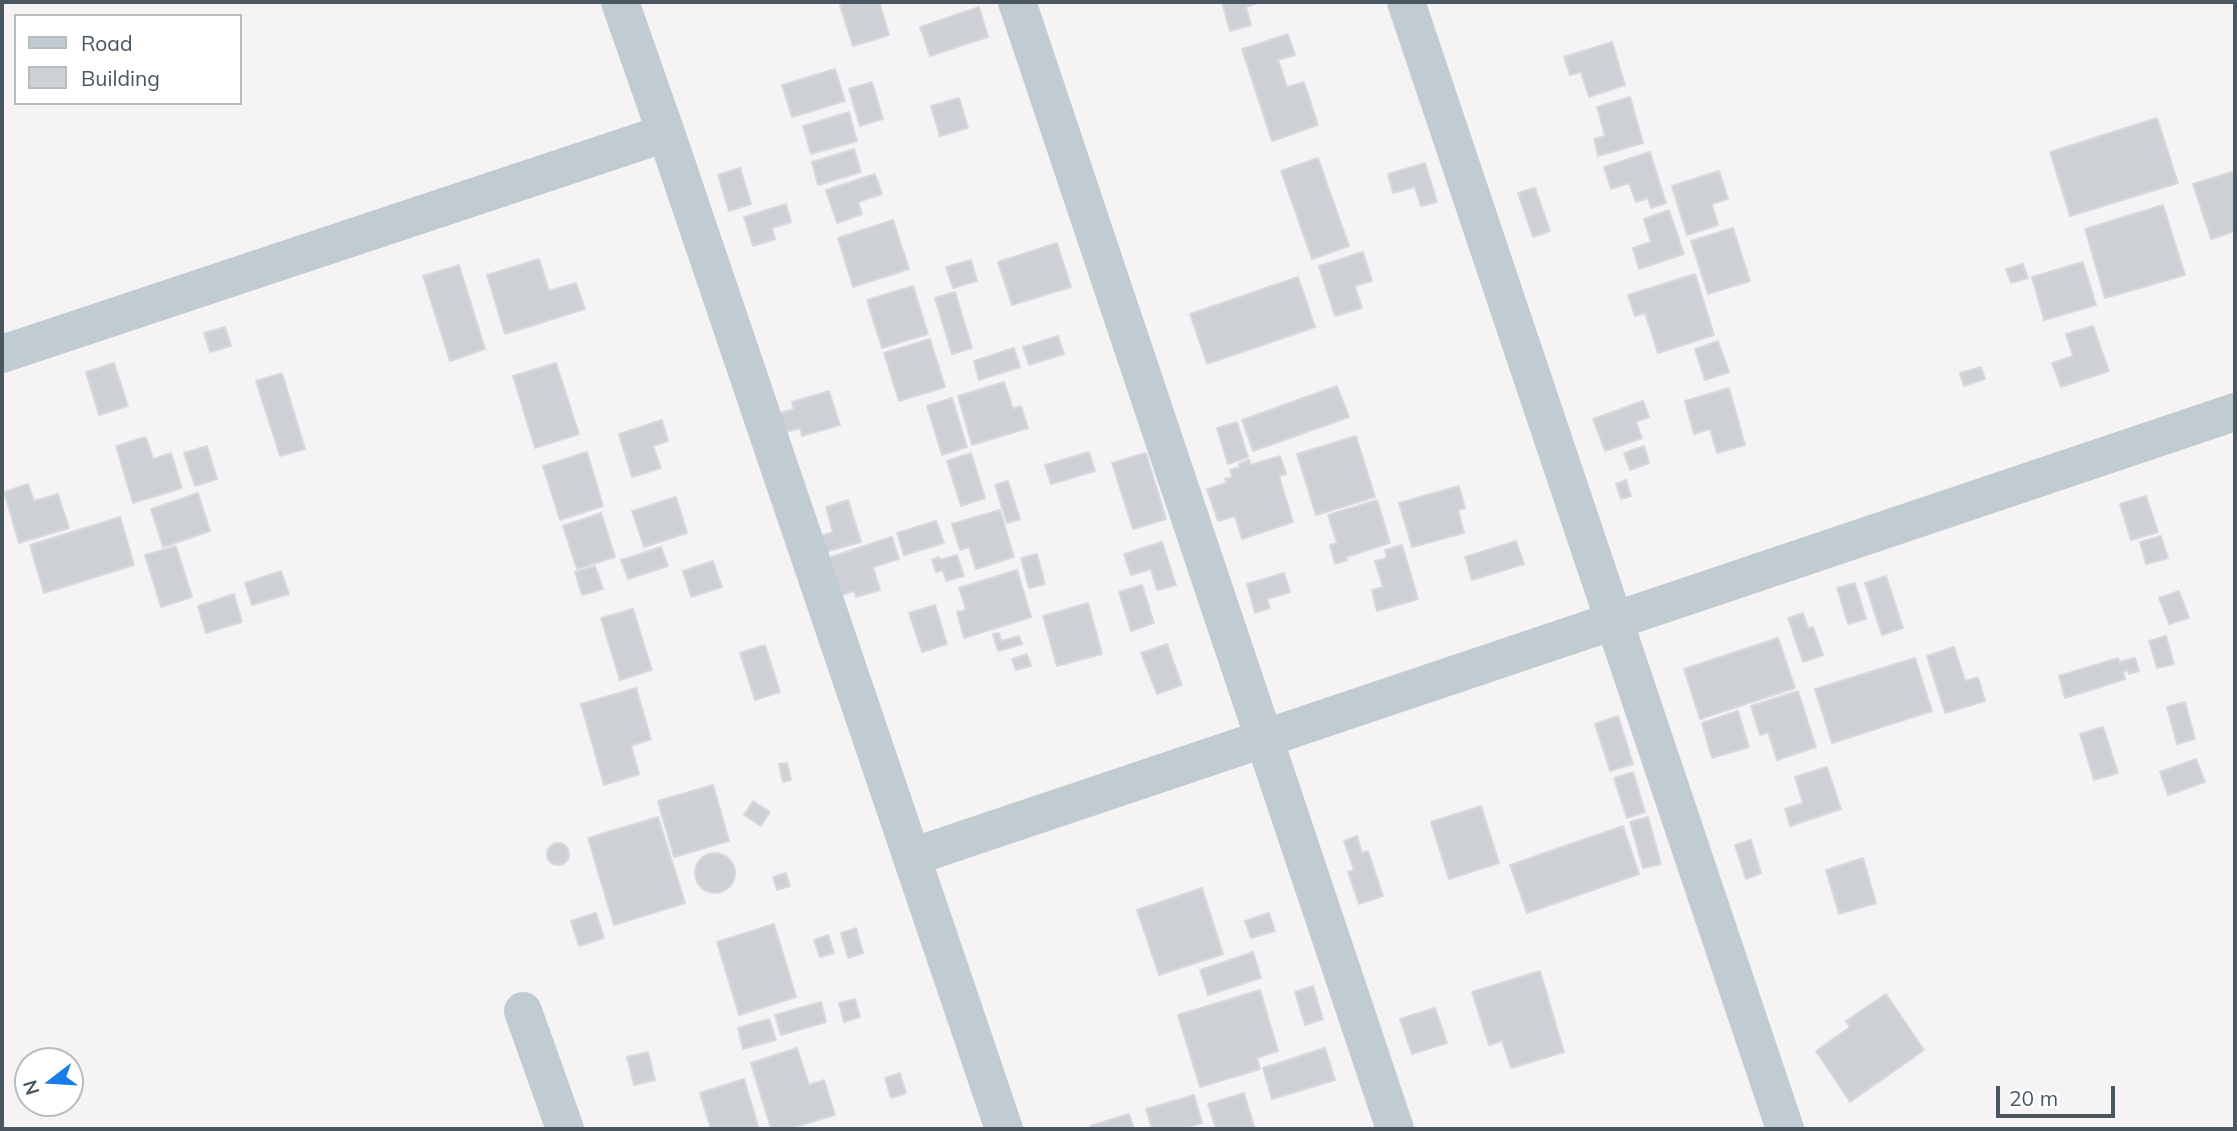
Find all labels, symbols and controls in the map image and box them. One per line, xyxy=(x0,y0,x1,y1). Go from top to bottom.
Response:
legend xyxy=(14,14,242,105)
text: Road xyxy=(81,30,132,56)
text: Building xyxy=(81,65,160,91)
north arrow xyxy=(14,1047,84,1117)
scale bar xyxy=(1999,1072,2118,1116)
text: N xyxy=(17,1077,44,1098)
text: 20 m xyxy=(2009,1085,2058,1111)

